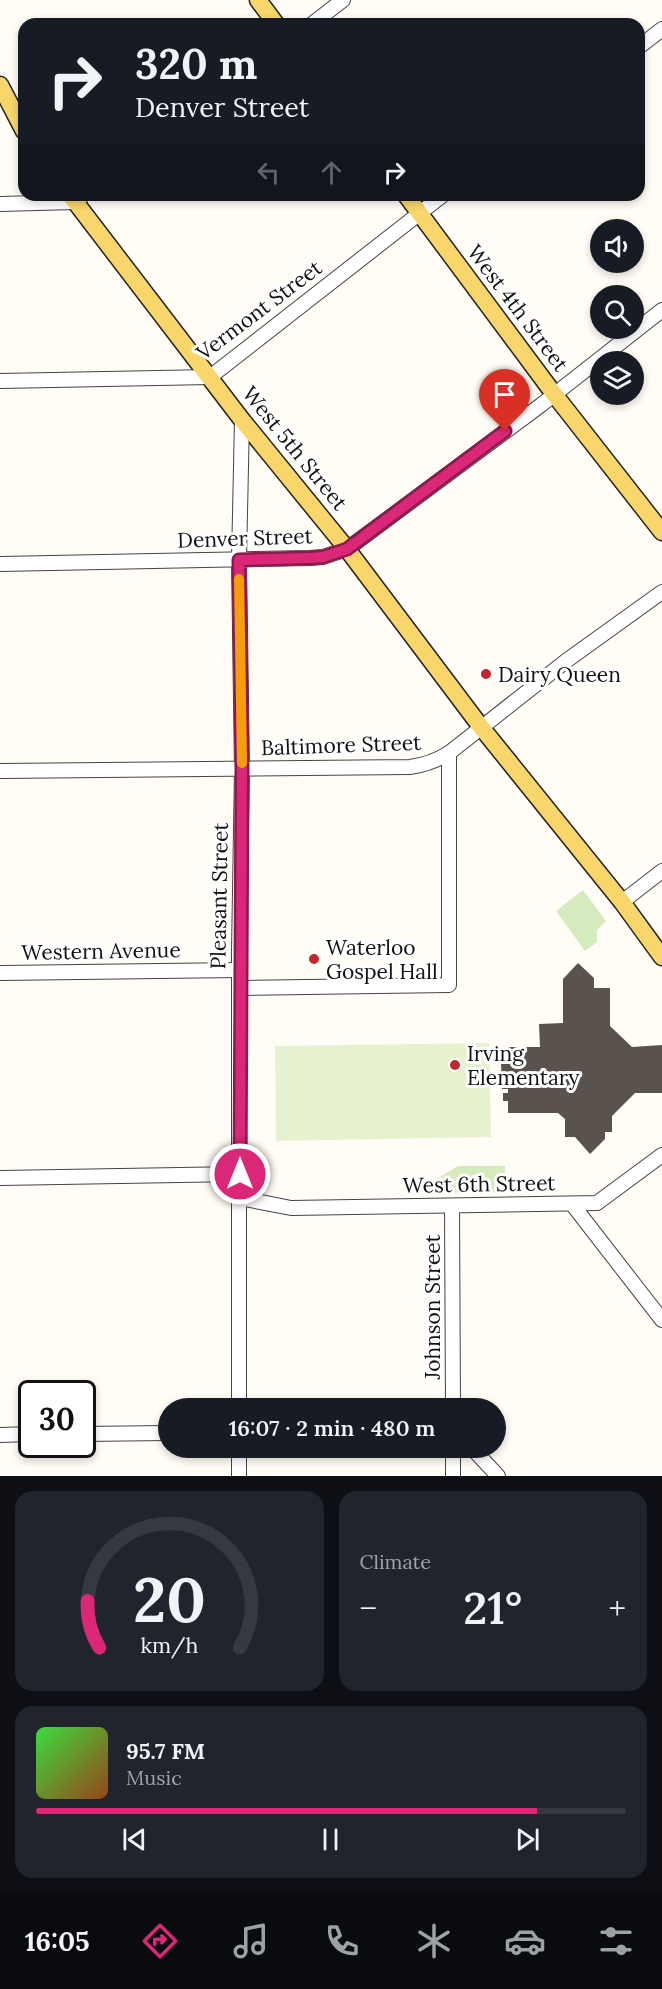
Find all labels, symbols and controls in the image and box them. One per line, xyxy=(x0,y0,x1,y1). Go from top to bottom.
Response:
text: 320 m xyxy=(135,37,257,91)
icon: right xyxy=(36,42,114,120)
text: Denver Street xyxy=(135,90,309,124)
icon: left xyxy=(252,156,285,189)
icon: ahead xyxy=(315,156,348,189)
icon: right xyxy=(378,156,411,189)
map controls xyxy=(590,219,644,405)
button: sound xyxy=(590,219,644,273)
street label: West 4th Street xyxy=(461,239,575,378)
street label: Vermont Street xyxy=(190,254,328,367)
button: search xyxy=(590,285,644,339)
button: layers xyxy=(590,351,644,405)
pin xyxy=(479,369,530,431)
icon: arrive xyxy=(488,378,521,411)
street label: West 5th Street xyxy=(237,380,354,516)
street label: Denver Street xyxy=(177,522,314,554)
place label: Dairy Queen xyxy=(498,661,621,688)
marker: Dairy Queen xyxy=(479,667,493,681)
street label: Baltimore Street xyxy=(261,729,422,761)
street label: Pleasant Street xyxy=(204,822,234,970)
place label: Waterloo Gospel Hall xyxy=(326,934,438,985)
street label: Western Avenue xyxy=(21,936,181,966)
marker: Waterloo Gospel Hall xyxy=(307,952,321,966)
place label: Irving Elementary xyxy=(467,1040,579,1091)
marker: Irving Elementary xyxy=(448,1058,462,1072)
position arrow xyxy=(208,1142,272,1206)
street label: West 6th Street xyxy=(402,1169,556,1199)
street label: Johnson Street xyxy=(419,1234,446,1381)
speed limit sign: 30 xyxy=(18,1380,96,1458)
text: 16:07 · 2 min · 480 m xyxy=(229,1414,435,1442)
text: Climate xyxy=(360,1549,431,1574)
text: 20 xyxy=(133,1559,206,1639)
text: 21° xyxy=(463,1579,522,1636)
text: − xyxy=(360,1587,377,1629)
text: + xyxy=(608,1587,626,1629)
text: km/h xyxy=(140,1631,198,1659)
text: 95.7 FM xyxy=(126,1737,205,1765)
text: Music xyxy=(126,1765,182,1790)
icon: previous xyxy=(118,1823,151,1856)
icon: pause xyxy=(314,1823,347,1856)
icon: next xyxy=(511,1823,544,1856)
icon: directions xyxy=(139,1920,181,1962)
icon: music xyxy=(230,1920,272,1962)
icon: phone xyxy=(321,1920,363,1962)
icon: climate xyxy=(413,1920,455,1962)
icon: car xyxy=(504,1920,546,1962)
icon: filters xyxy=(595,1920,637,1962)
text: 16:05 xyxy=(25,1924,90,1958)

